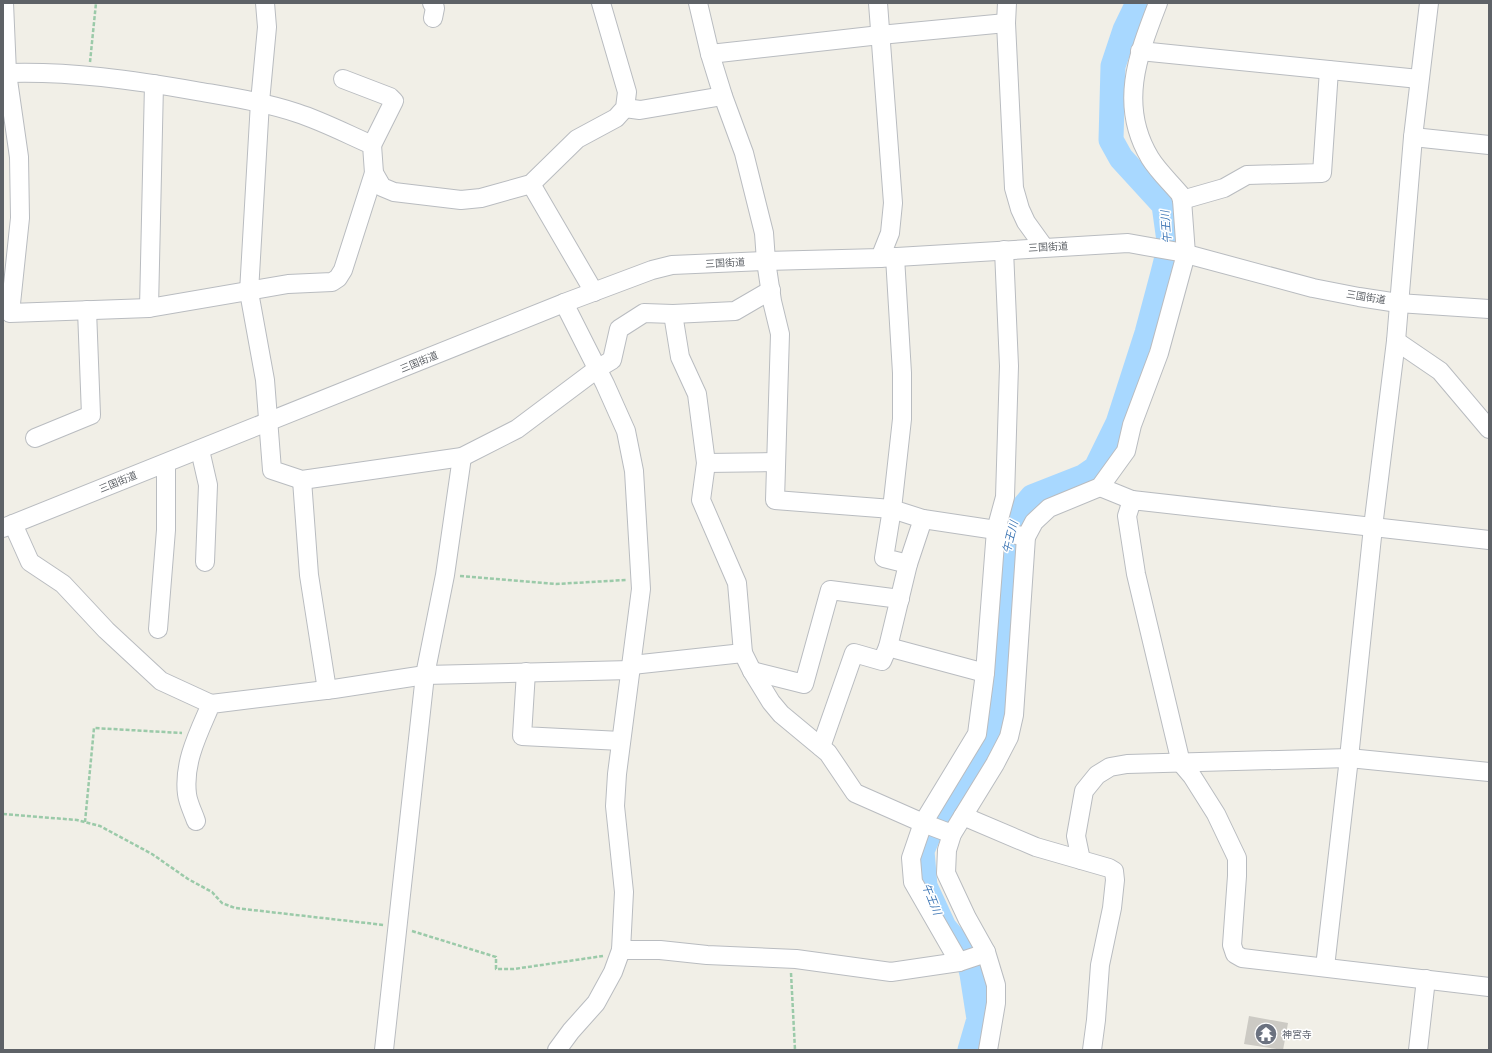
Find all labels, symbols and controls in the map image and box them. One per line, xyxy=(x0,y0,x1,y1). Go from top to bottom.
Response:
water label: 午王川 xyxy=(1159,209,1173,244)
street label: 三国街道 xyxy=(1028,240,1068,254)
street label: 三国街道 xyxy=(705,256,745,270)
street label: 三国街道 xyxy=(1345,288,1387,306)
street label: 三国街道 xyxy=(398,349,440,375)
street label: 三国街道 xyxy=(97,469,139,495)
water label: 午王川 xyxy=(1000,519,1020,554)
water label: 午王川 xyxy=(920,881,944,917)
temple icon: 神宮寺 xyxy=(1253,1021,1279,1047)
place label: 神宮寺 xyxy=(1282,1029,1312,1040)

